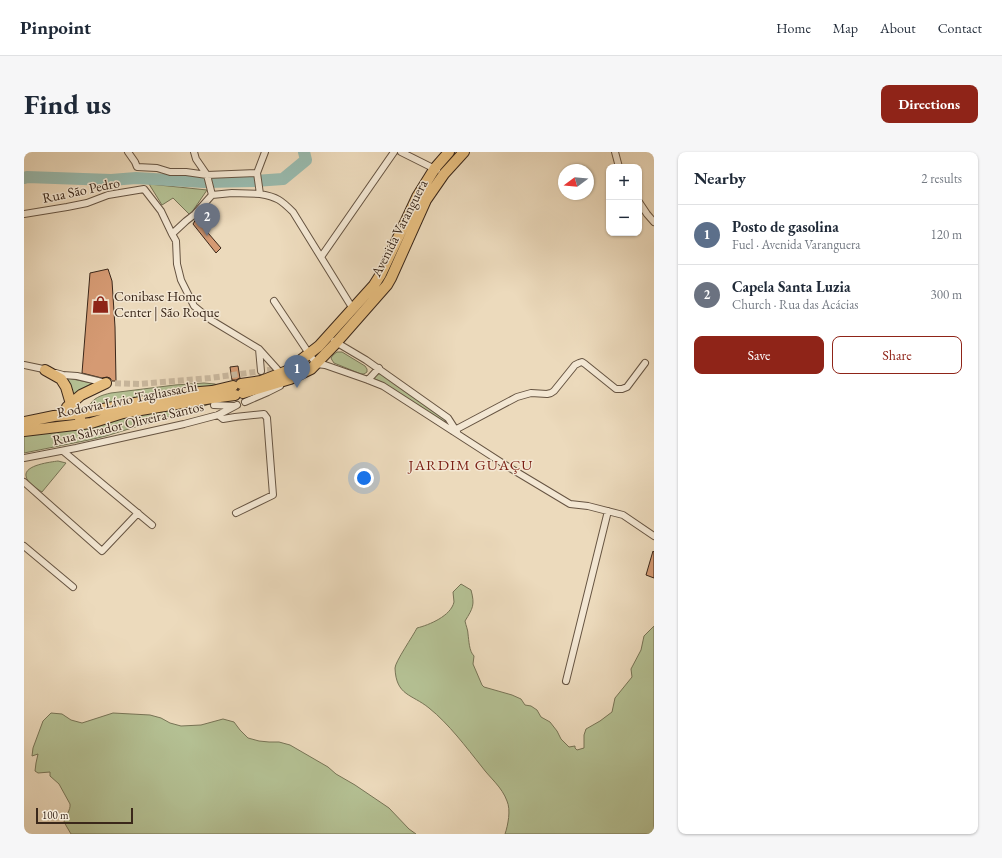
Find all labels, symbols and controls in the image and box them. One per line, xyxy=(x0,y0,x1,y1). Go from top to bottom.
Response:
text: Pinpoint xyxy=(20,15,91,40)
text: Home xyxy=(776,19,811,37)
text: Map xyxy=(833,19,858,37)
text: About xyxy=(880,19,916,37)
text: Contact xyxy=(938,19,982,37)
button: Directions xyxy=(881,85,978,123)
text: Find us xyxy=(24,86,111,122)
north arrow xyxy=(558,164,594,200)
map controls xyxy=(606,164,642,236)
button: + xyxy=(606,164,642,200)
text: Nearby xyxy=(694,167,746,189)
text: 2 results xyxy=(921,170,962,187)
street label: Rua São Pedro xyxy=(41,173,121,207)
street label: Avenida Varanguera xyxy=(366,176,431,281)
button: − xyxy=(606,200,642,236)
pin: 2 xyxy=(194,203,220,236)
text: Posto de gasolina xyxy=(732,217,839,236)
text: 1 xyxy=(704,226,710,243)
text: 120 m xyxy=(931,226,962,243)
text: Fuel · Avenida Varanguera xyxy=(732,236,861,253)
text: Capela Santa Luzia xyxy=(732,277,851,296)
text: 2 xyxy=(704,286,710,303)
text: 300 m xyxy=(931,286,962,303)
place label: Conibase Home Center | São Roque xyxy=(114,287,220,322)
shop icon: Conibase Home Center | São Roque xyxy=(91,294,111,314)
text: Church · Rua das Acácias xyxy=(732,296,859,313)
button: Save xyxy=(694,336,824,374)
button: Share xyxy=(832,336,962,374)
pin: 1 xyxy=(284,355,310,388)
street label: Rodovia Lívio Tagliassachi xyxy=(55,376,199,421)
street label: Rua Salvador Oliveira Santos xyxy=(51,397,206,449)
district label: JARDIM GUAÇU xyxy=(407,455,533,474)
your location xyxy=(354,468,374,488)
scale bar xyxy=(36,806,133,825)
text: 100 m xyxy=(42,808,69,822)

